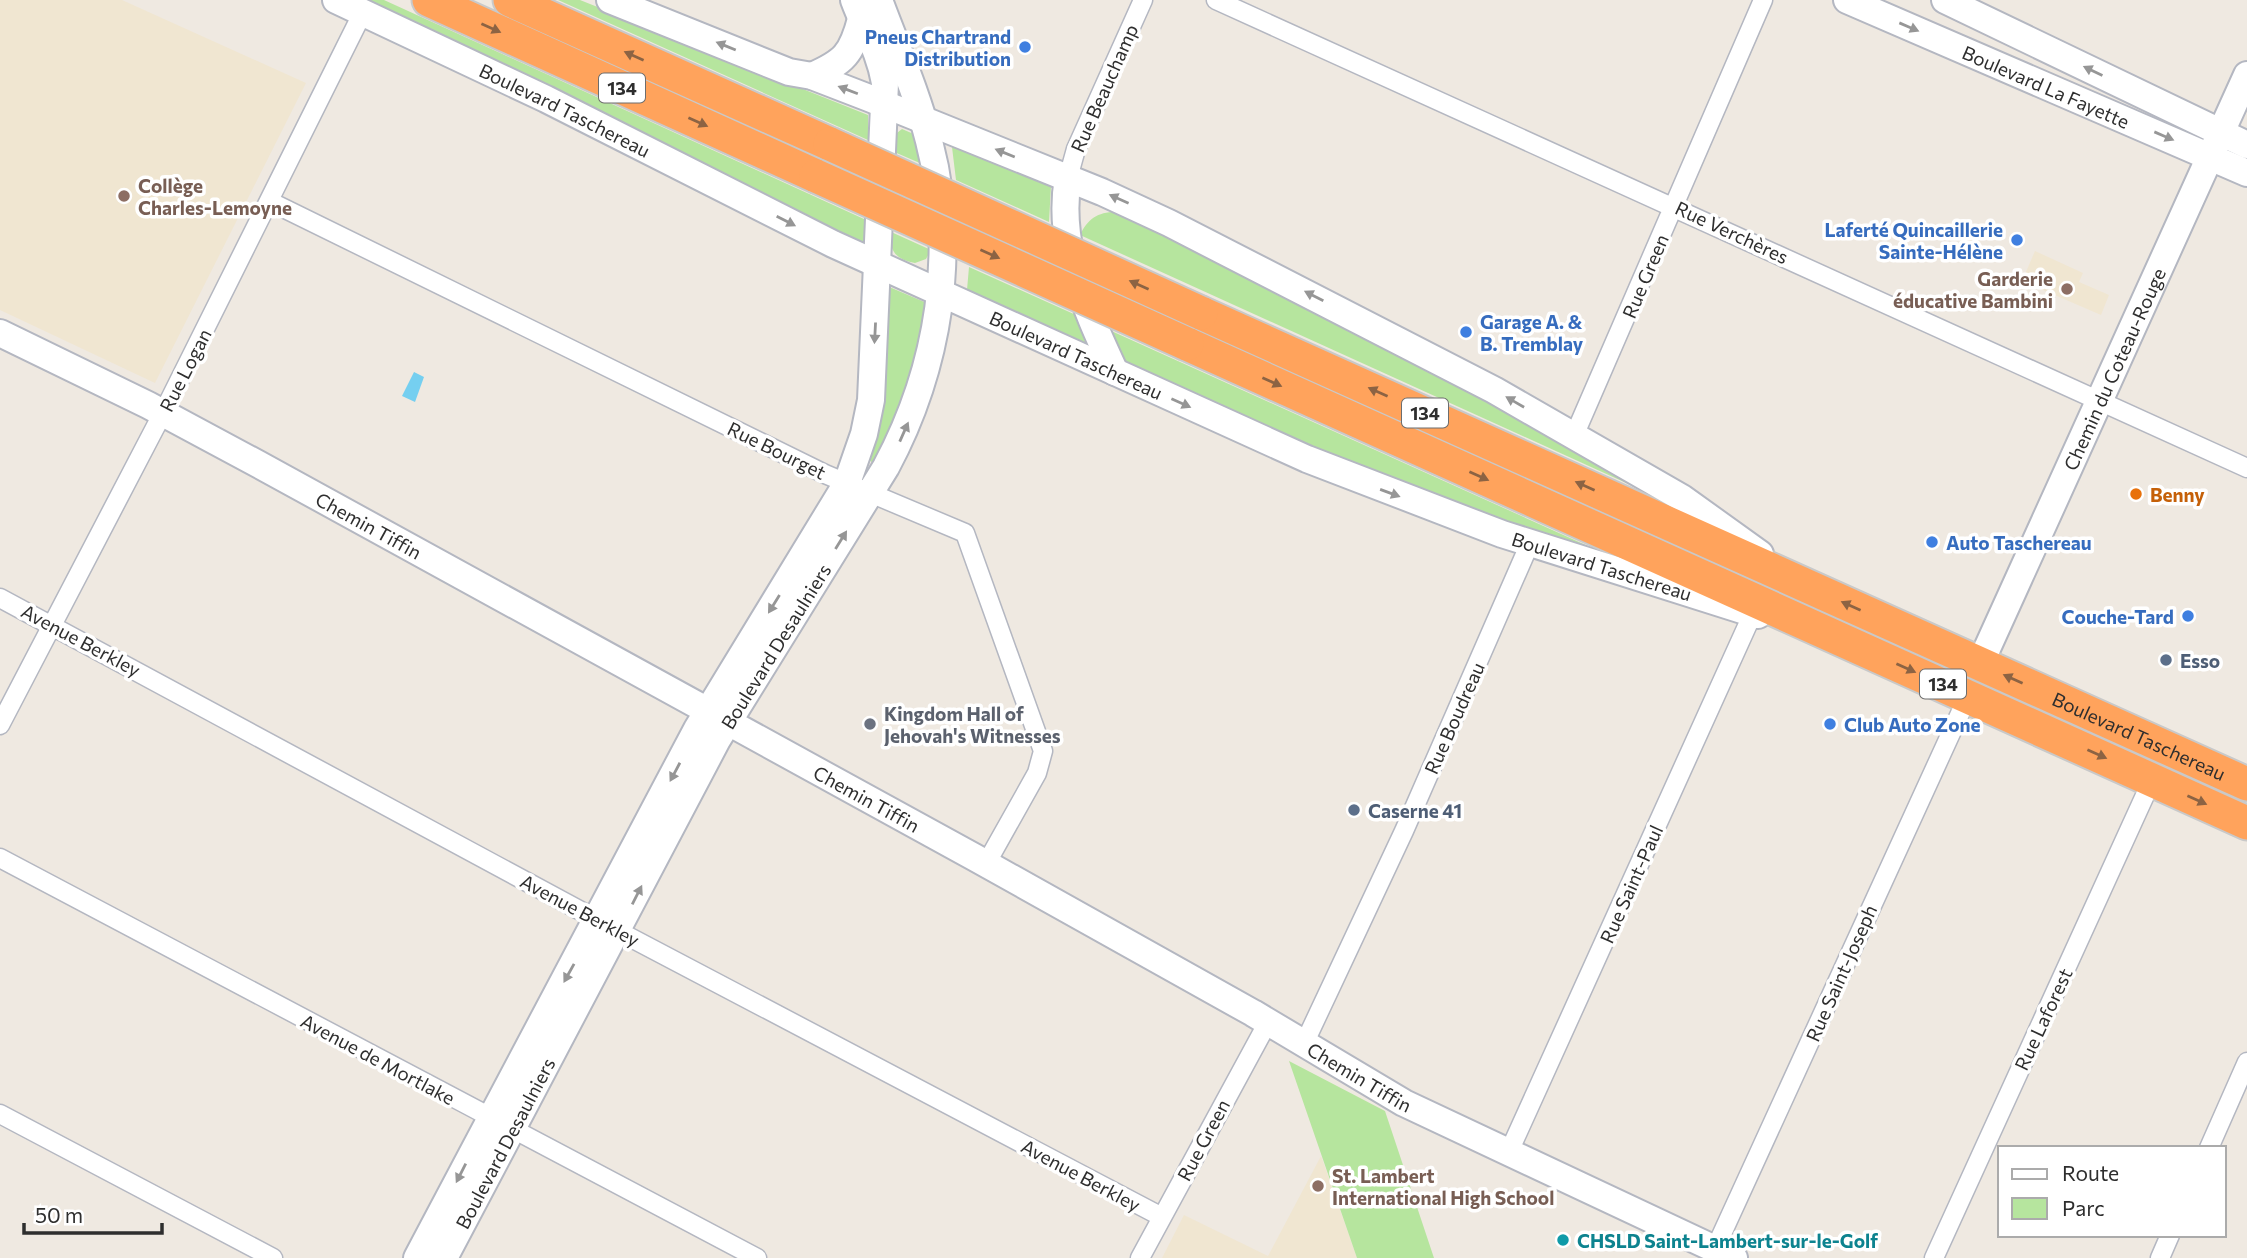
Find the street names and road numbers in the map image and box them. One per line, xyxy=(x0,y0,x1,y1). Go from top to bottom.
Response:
street label: Rue Beauchamp xyxy=(1065,20,1143,156)
street label: Boulevard La Fayette xyxy=(1959,40,2133,132)
street label: Boulevard Taschereau xyxy=(476,58,654,161)
road number: 134 xyxy=(599,74,645,102)
street label: Rue Verchères xyxy=(1672,196,1792,268)
street label: Rue Green xyxy=(1617,231,1673,321)
street label: Chemin du Coteau-Rouge xyxy=(2058,264,2170,474)
street label: Boulevard Taschereau xyxy=(986,305,1167,404)
street label: Rue Logan xyxy=(154,325,216,415)
road number: 134 xyxy=(1402,398,1448,428)
street label: Rue Bourget xyxy=(724,416,830,484)
street label: Chemin Tiffin xyxy=(312,487,426,563)
street label: Boulevard Taschereau xyxy=(1509,526,1695,605)
street label: Boulevard Desaulniers xyxy=(715,559,835,733)
street label: Avenue Berkley xyxy=(18,599,145,681)
street label: Rue Boudreau xyxy=(1419,659,1489,777)
road number: 134 xyxy=(1920,670,1966,698)
street label: Boulevard Taschereau xyxy=(2049,686,2230,784)
street label: Chemin Tiffin xyxy=(810,760,924,837)
street label: Rue Saint-Paul xyxy=(1595,821,1667,947)
street label: Avenue Berkley xyxy=(517,869,644,951)
street label: Rue Saint-Joseph xyxy=(1801,901,1881,1045)
street label: Rue Laforest xyxy=(2009,964,2077,1074)
street label: Avenue de Mortlake xyxy=(297,1009,459,1109)
street label: Chemin Tiffin xyxy=(1303,1037,1415,1116)
street label: Boulevard Desaulniers xyxy=(450,1054,559,1232)
street label: Rue Green xyxy=(1172,1095,1234,1185)
street label: Avenue Berkley xyxy=(1018,1134,1145,1216)

